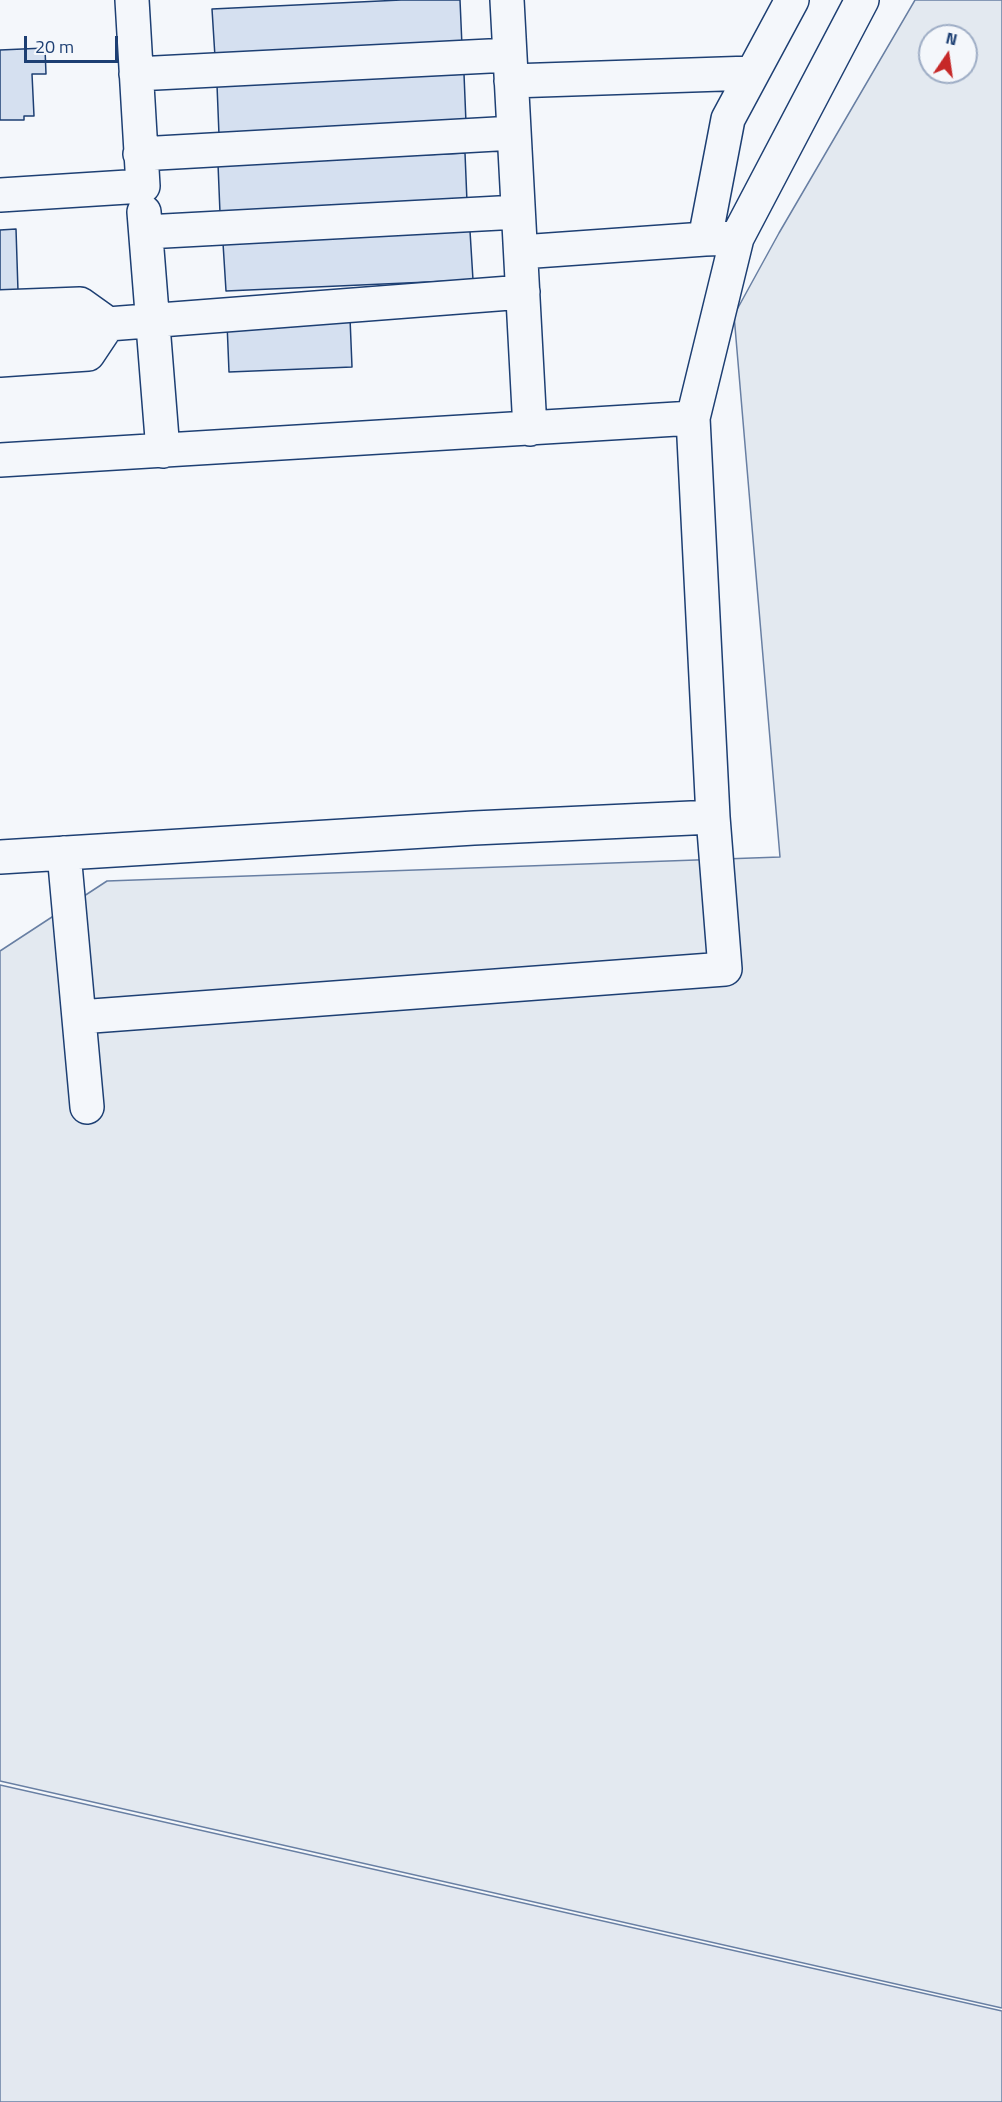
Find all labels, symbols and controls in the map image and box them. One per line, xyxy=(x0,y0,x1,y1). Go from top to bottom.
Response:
scale bar xyxy=(27,24,122,62)
north arrow xyxy=(918,24,978,84)
text: N xyxy=(943,25,960,51)
text: 20 m xyxy=(35,33,74,60)

